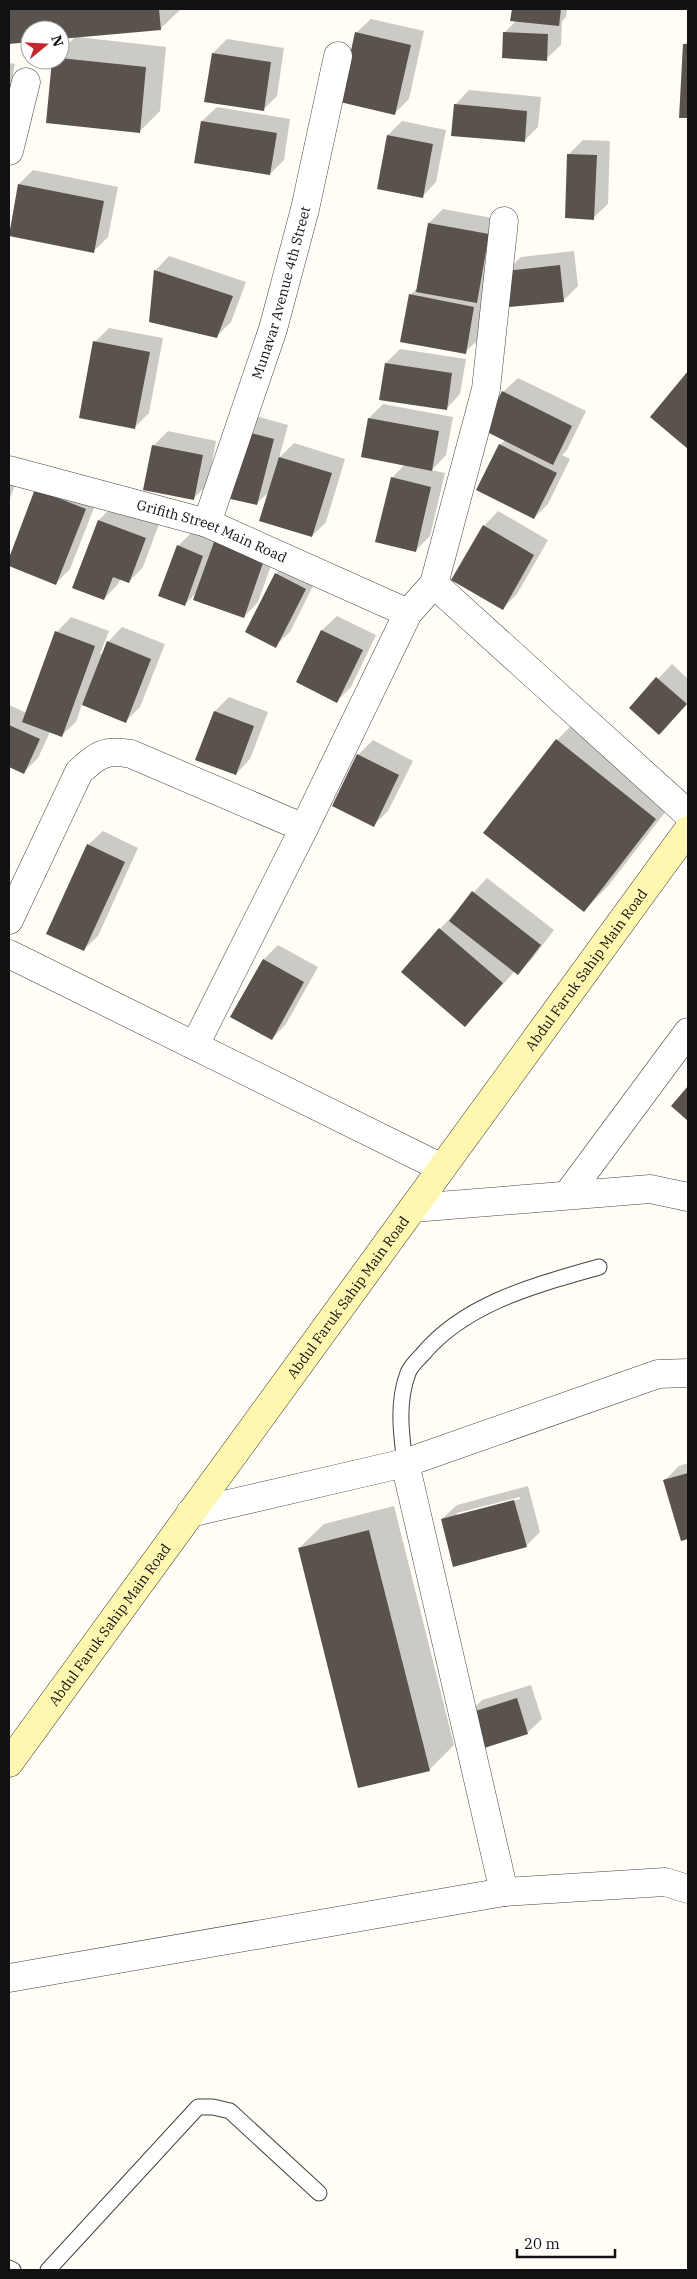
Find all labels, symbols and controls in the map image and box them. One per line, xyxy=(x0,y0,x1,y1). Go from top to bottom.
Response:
north arrow xyxy=(20,20,70,70)
text: N xyxy=(47,33,68,49)
street label: Munavar Avenue 4th Street xyxy=(248,204,314,382)
street label: Grifith Street Main Road xyxy=(135,496,290,567)
street label: Abdul Faruk Sahip Main Road xyxy=(521,885,651,1054)
street label: Abdul Faruk Sahip Main Road xyxy=(283,1212,413,1382)
street label: Abdul Faruk Sahip Main Road xyxy=(45,1540,175,1709)
scale bar xyxy=(517,2226,614,2258)
text: 20 m xyxy=(524,2234,560,2253)

